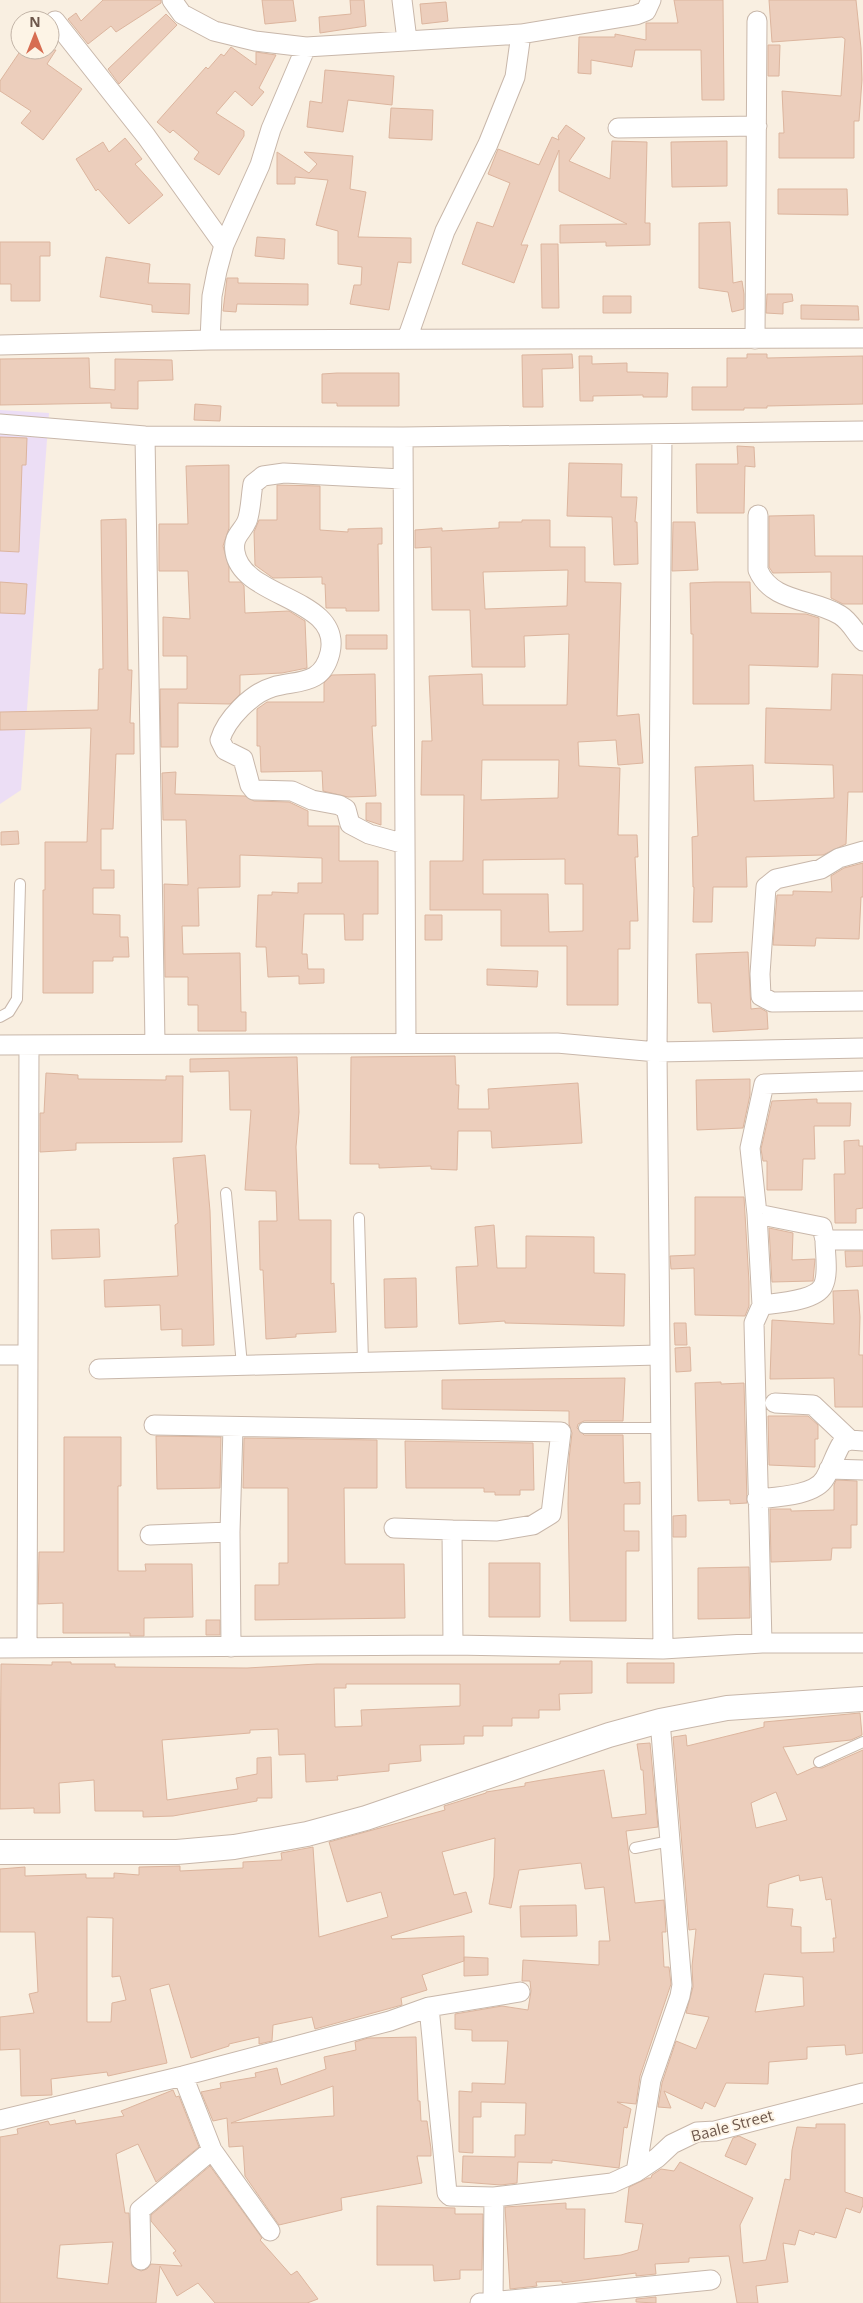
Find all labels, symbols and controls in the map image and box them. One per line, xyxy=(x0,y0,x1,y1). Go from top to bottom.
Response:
north arrow xyxy=(10,10,60,60)
text: N xyxy=(29,12,41,31)
street label: Baale Street xyxy=(689,2104,775,2146)

